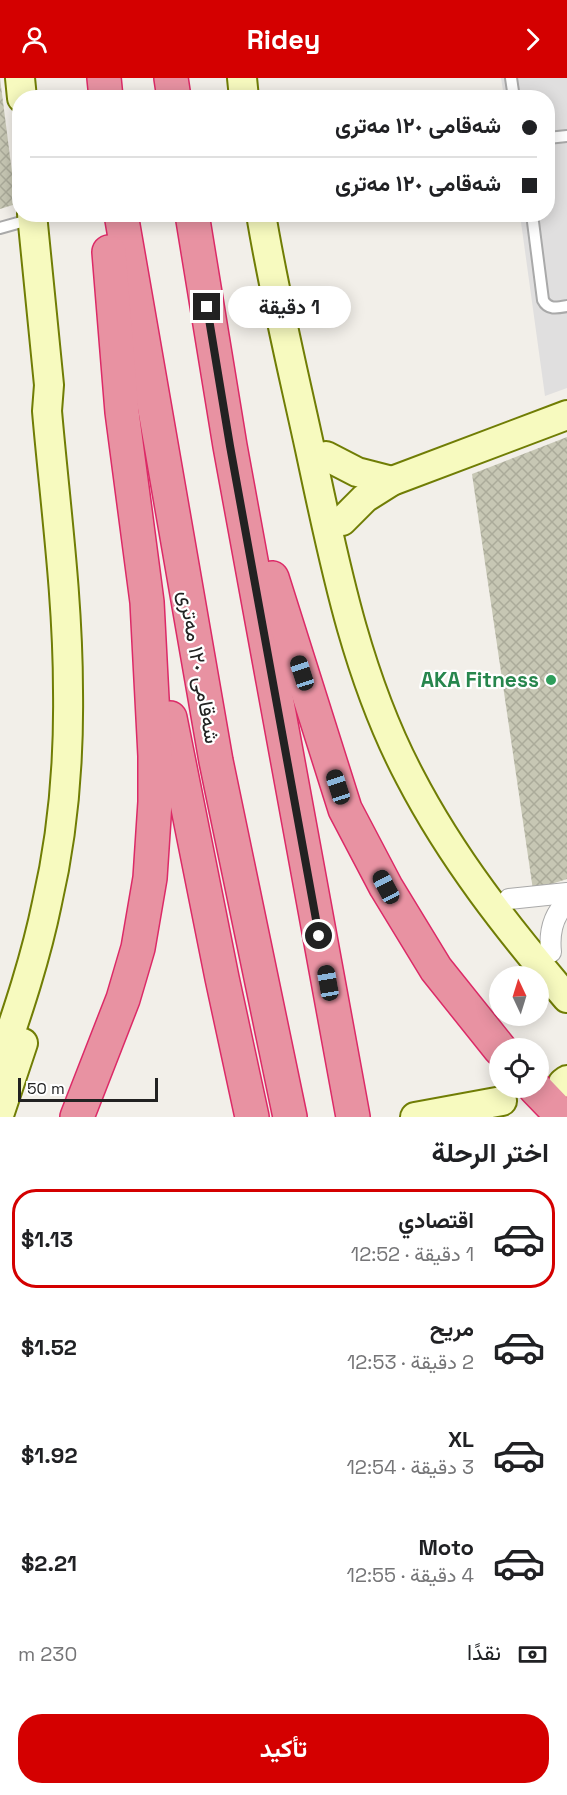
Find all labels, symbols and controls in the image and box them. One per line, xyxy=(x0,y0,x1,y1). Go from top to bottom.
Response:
text: Ridey xyxy=(247,22,320,57)
icon: person xyxy=(18,23,51,56)
icon: forward xyxy=(516,23,549,56)
text: شەقامی ١٢٠ مەتری xyxy=(335,111,501,139)
text: شەقامی ١٢٠ مەتری xyxy=(335,169,501,197)
callout: 1 دقيقة xyxy=(228,286,351,328)
route end xyxy=(193,293,220,320)
text: 1 دقيقة xyxy=(259,294,320,320)
street label: شەقامی ١٢٠ مەتری xyxy=(173,588,226,746)
car xyxy=(288,653,316,693)
place label: AKA Fitness xyxy=(421,666,539,693)
marker: AKA Fitness xyxy=(544,673,558,687)
car xyxy=(324,767,352,807)
car xyxy=(370,867,402,907)
route start xyxy=(305,922,332,949)
car xyxy=(316,964,340,1002)
north arrow xyxy=(489,966,549,1026)
map controls xyxy=(489,966,549,1098)
button: locate xyxy=(489,1038,549,1098)
scale bar xyxy=(18,1075,158,1103)
text: 50 m xyxy=(27,1078,65,1099)
text: اختر الرحلة xyxy=(431,1135,549,1170)
text: اقتصادي xyxy=(398,1206,474,1234)
icon: car xyxy=(492,1212,546,1266)
text: $1.13 xyxy=(21,1225,73,1253)
text: 1 دقيقة · 12:52 xyxy=(351,1241,474,1267)
text: مريح xyxy=(430,1314,474,1342)
icon: car xyxy=(492,1320,546,1374)
text: $1.52 xyxy=(21,1333,77,1361)
text: 2 دقيقة · 12:53 xyxy=(347,1349,474,1375)
text: XL xyxy=(448,1425,474,1453)
icon: car xyxy=(492,1428,546,1482)
text: $1.92 xyxy=(21,1441,77,1469)
text: 3 دقيقة · 12:54 xyxy=(346,1454,474,1480)
text: Moto xyxy=(418,1533,474,1561)
icon: car xyxy=(492,1536,546,1590)
text: $2.21 xyxy=(21,1549,77,1577)
text: 4 دقيقة · 12:55 xyxy=(347,1562,474,1588)
text: نقدًا xyxy=(467,1638,501,1666)
icon: cash xyxy=(516,1638,549,1671)
text: 230 m xyxy=(18,1641,77,1667)
button: تأكيد xyxy=(18,1714,549,1783)

